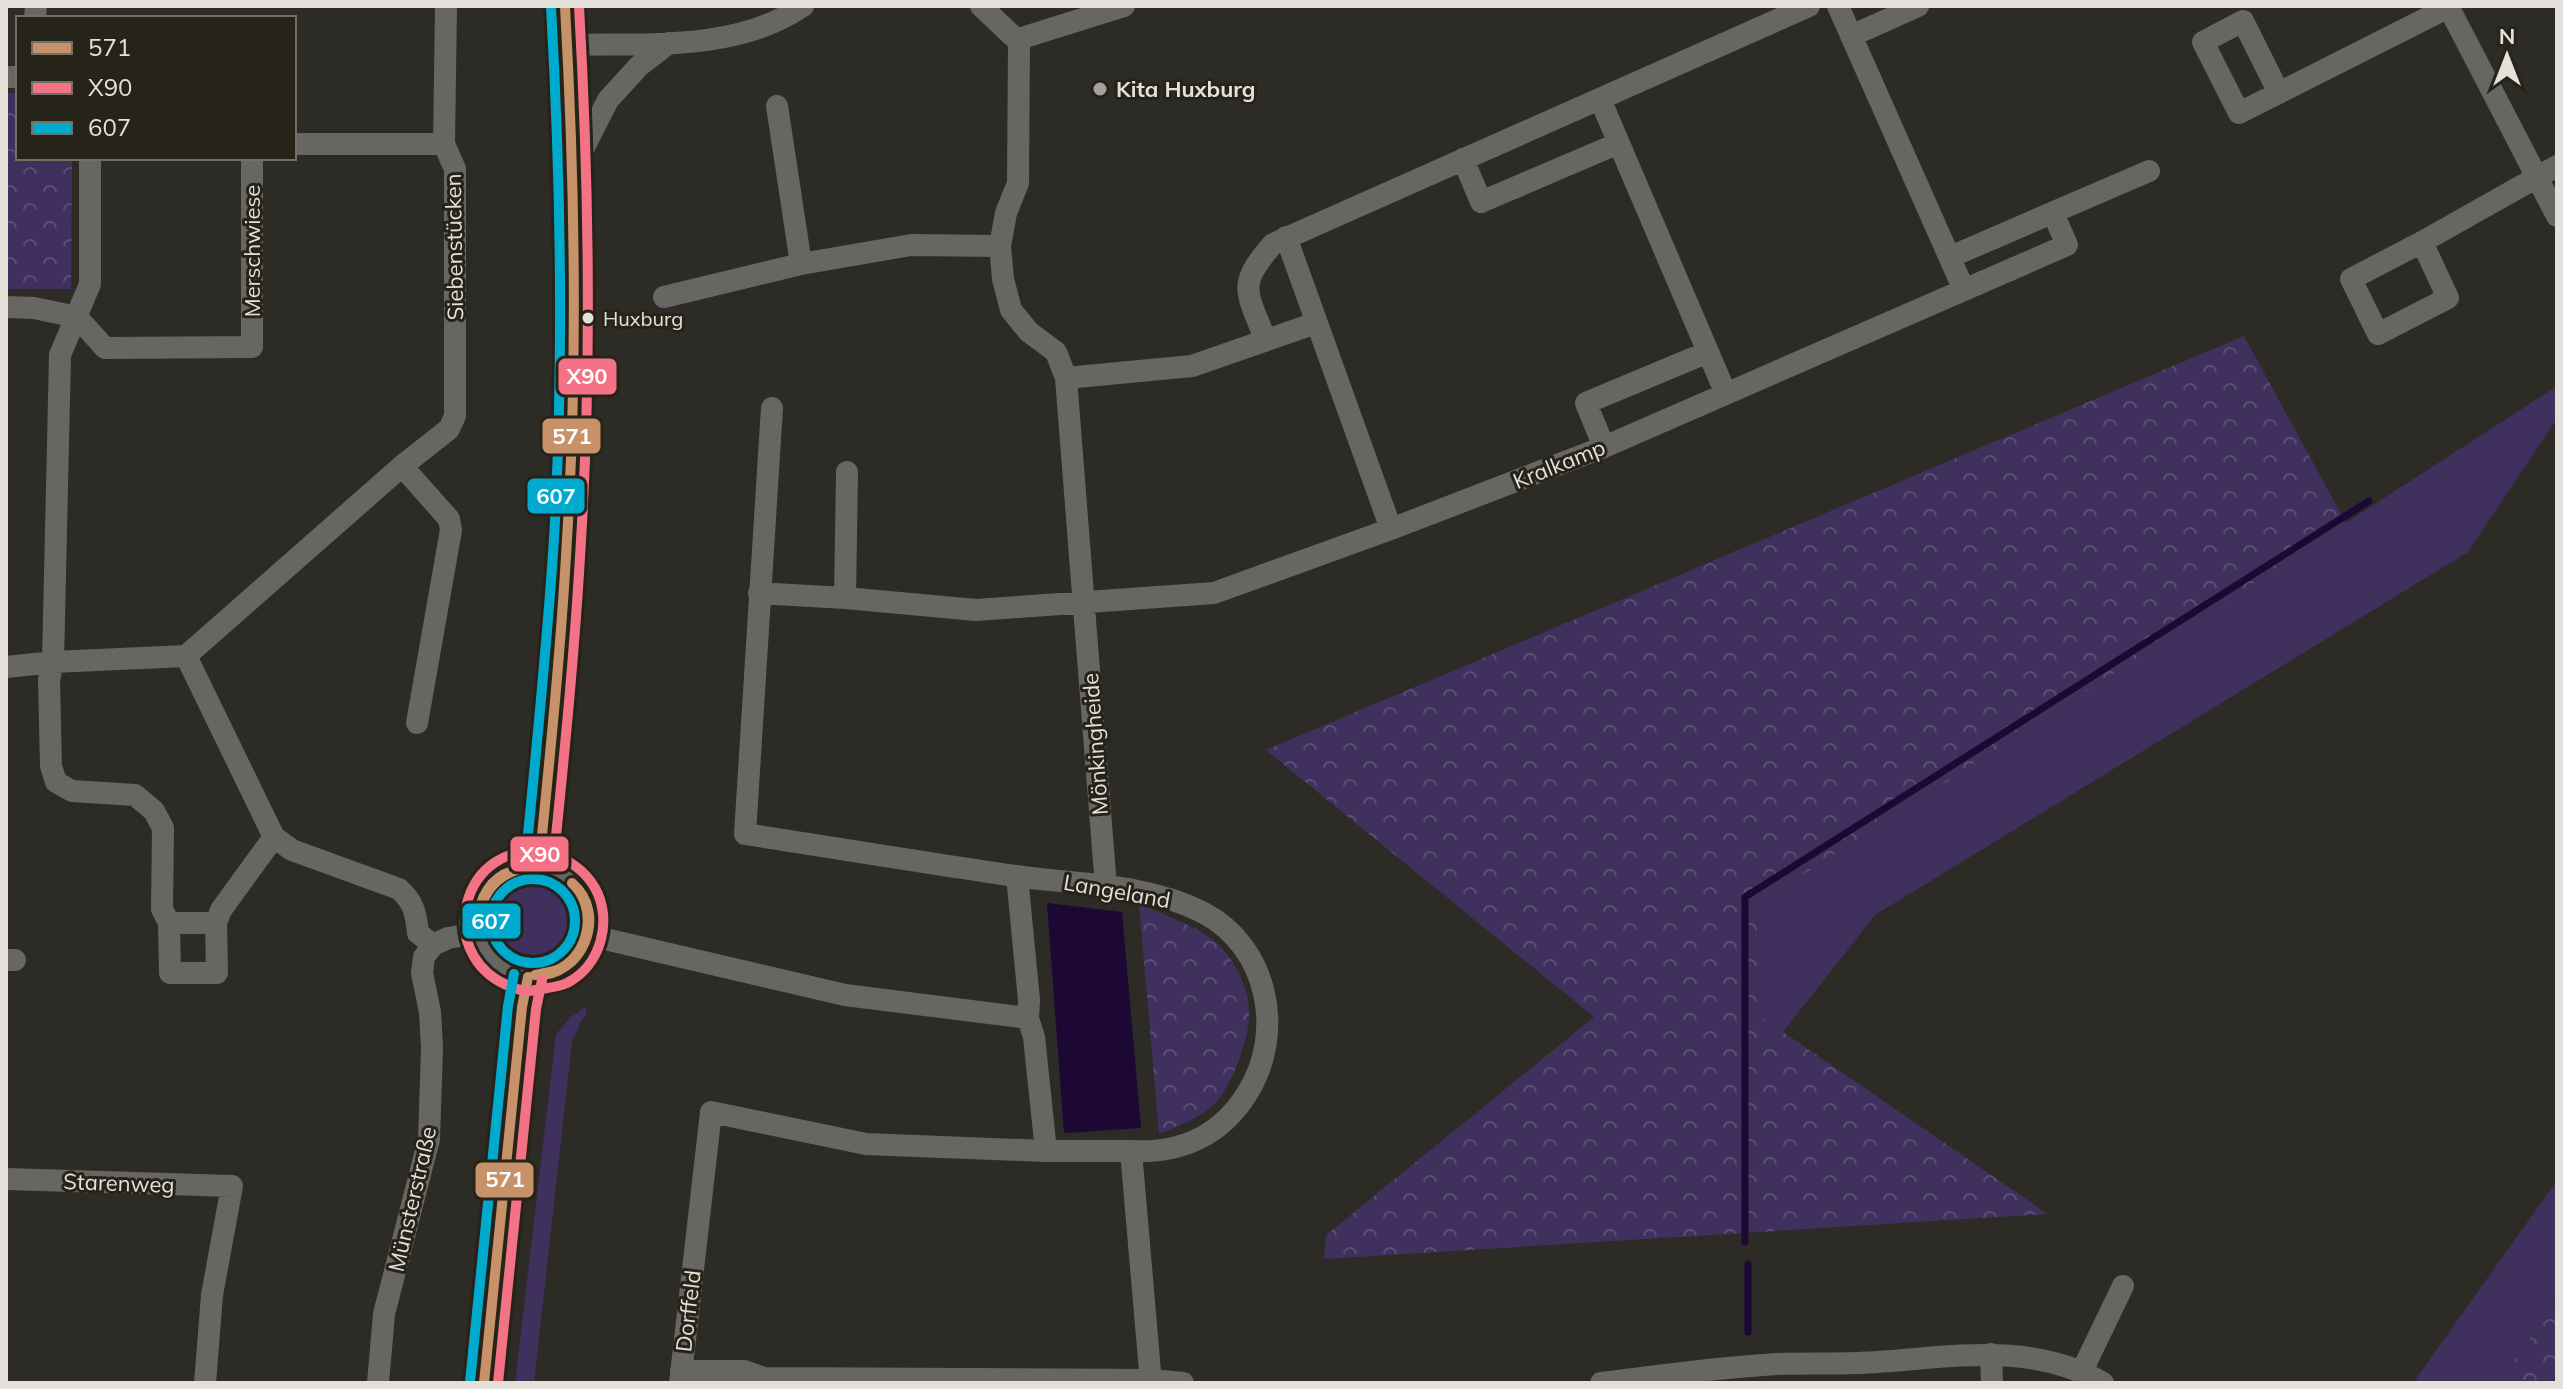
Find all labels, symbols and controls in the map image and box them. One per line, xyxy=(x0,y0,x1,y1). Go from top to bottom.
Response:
legend xyxy=(16,16,296,160)
north arrow xyxy=(2467,16,2547,96)
text: N xyxy=(2499,22,2515,50)
text: 571 xyxy=(88,32,131,62)
text: X90 xyxy=(88,72,132,102)
place label: Kita Huxburg xyxy=(1116,75,1256,103)
marker: Kita Huxburg xyxy=(1091,80,1109,98)
text: 607 xyxy=(88,112,131,142)
street label: Siebenstücken xyxy=(439,173,469,321)
street label: Merschwiese xyxy=(238,185,266,317)
place label: Huxburg xyxy=(603,306,683,331)
marker: Huxburg xyxy=(580,310,596,326)
line badge: X90 xyxy=(557,357,618,396)
text: X90 xyxy=(565,362,608,390)
line badge: 571 xyxy=(541,417,602,455)
text: 571 xyxy=(552,422,592,450)
street label: Kralkamp xyxy=(1509,433,1609,495)
line badge: 607 xyxy=(526,477,586,515)
text: 607 xyxy=(536,482,576,510)
street label: Mönkingheide xyxy=(1076,672,1114,816)
line badge: X90 xyxy=(509,835,570,873)
text: X90 xyxy=(518,840,561,868)
street label: Langeland xyxy=(1061,868,1173,914)
line badge: 607 xyxy=(461,902,522,940)
text: 607 xyxy=(471,907,511,935)
street label: Münsterstraße xyxy=(382,1124,442,1274)
line badge: 571 xyxy=(474,1161,535,1199)
text: 571 xyxy=(485,1165,525,1193)
street label: Starenweg xyxy=(63,1167,175,1199)
street label: Dorffeld xyxy=(669,1269,707,1353)

